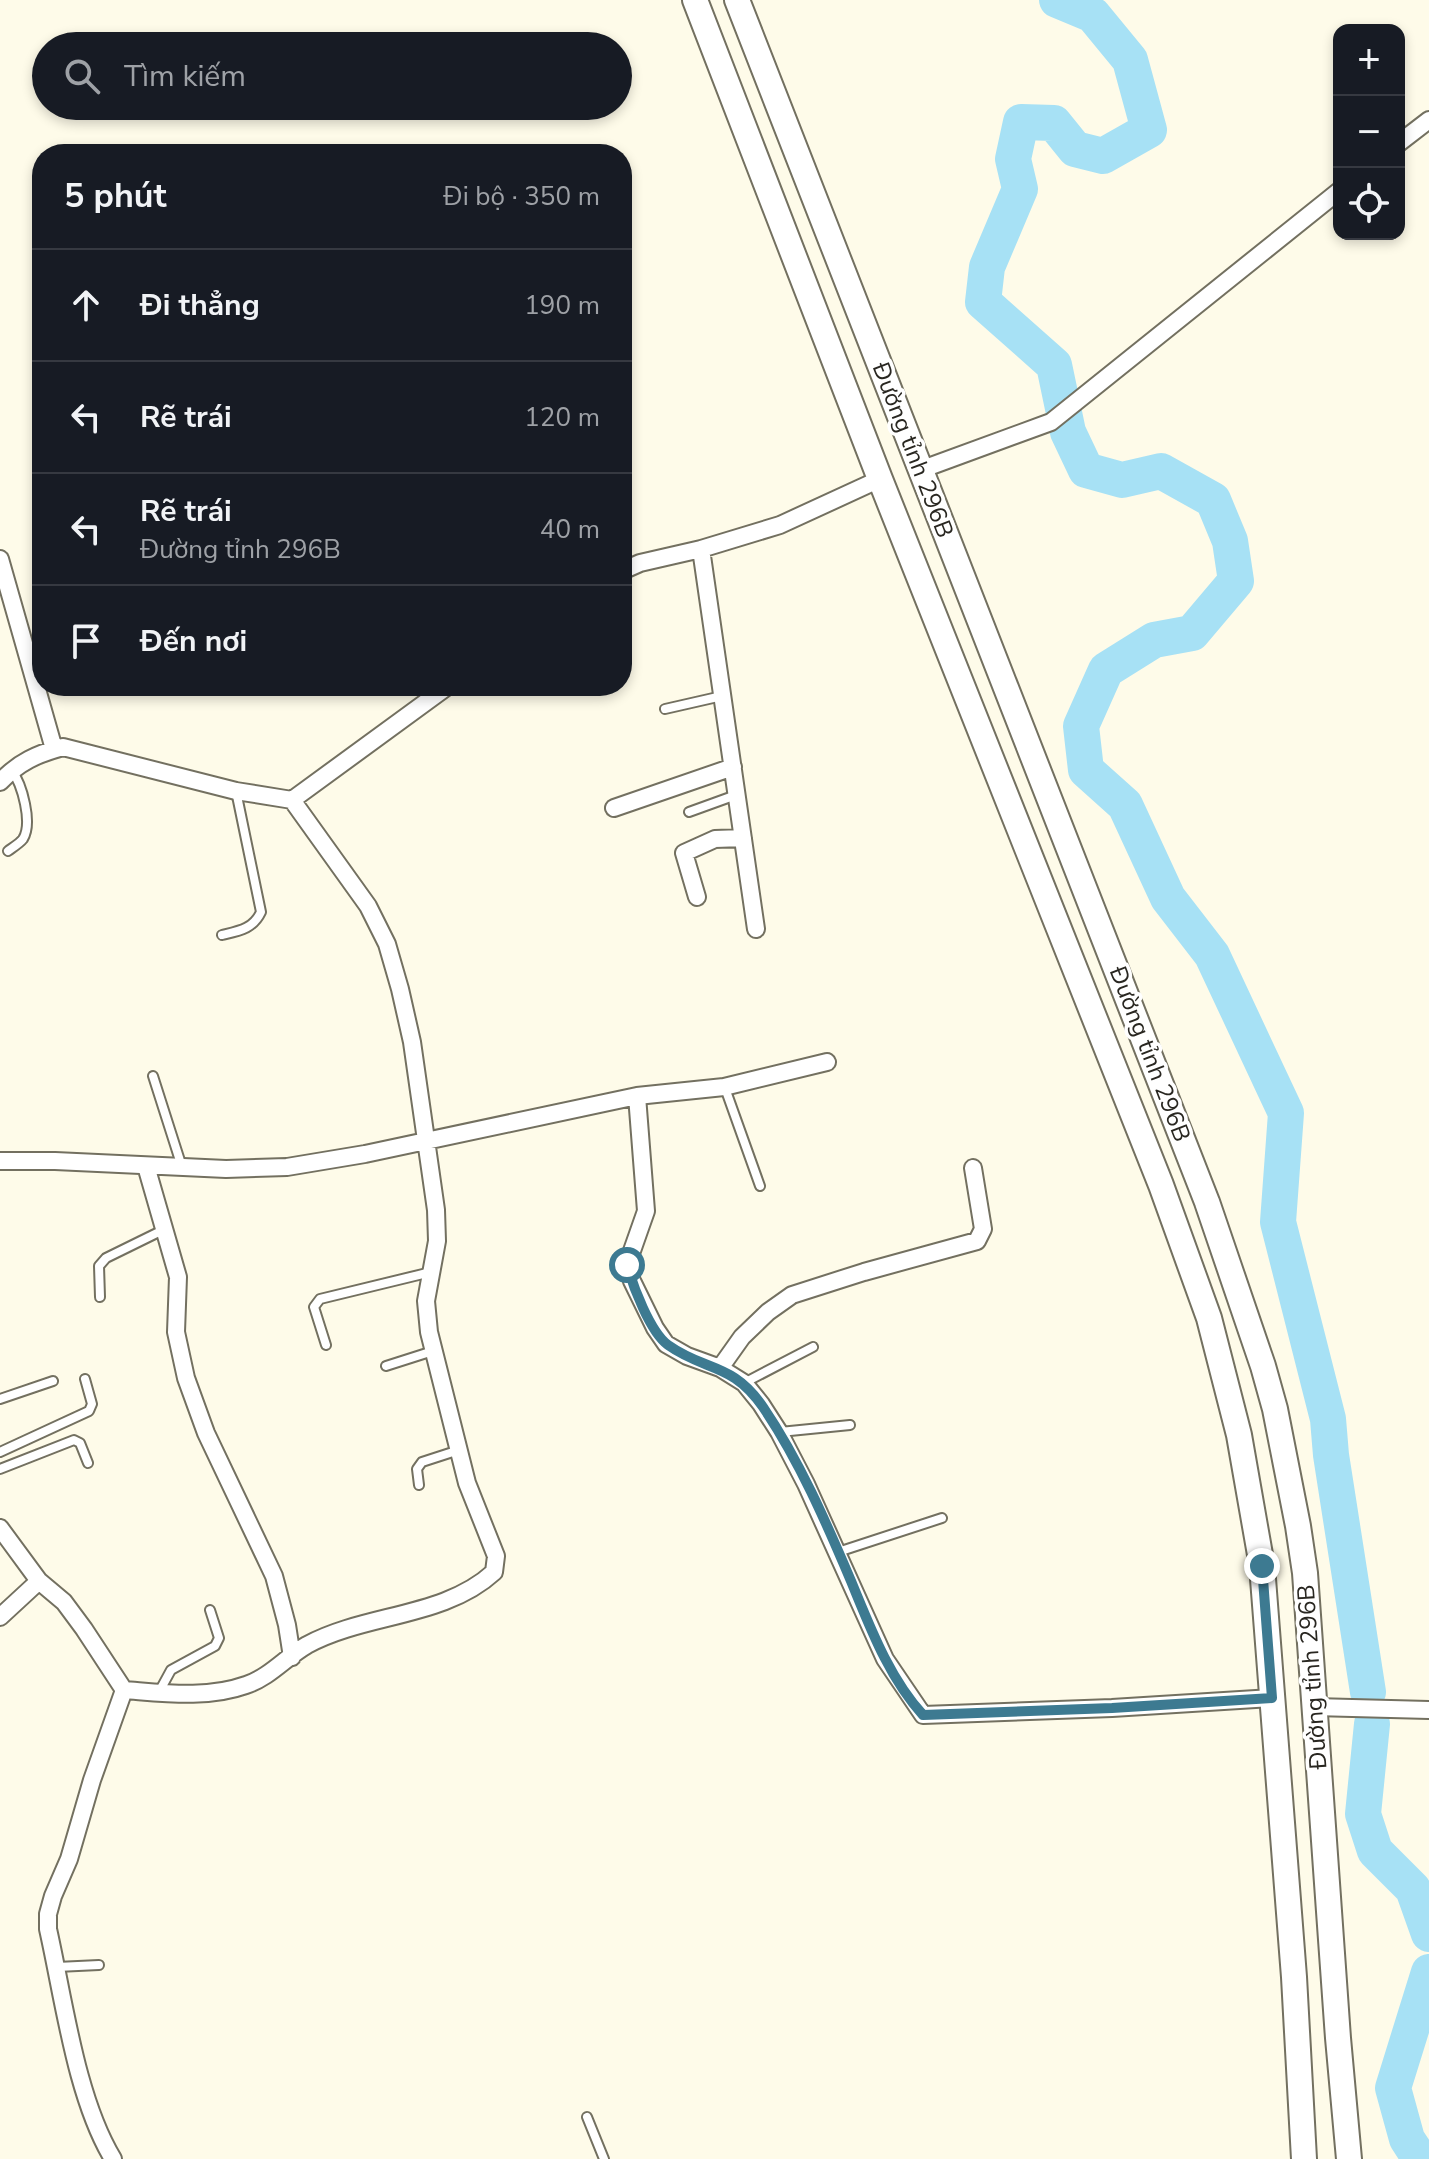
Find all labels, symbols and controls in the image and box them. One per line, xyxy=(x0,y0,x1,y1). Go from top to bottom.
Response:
map controls xyxy=(1333,24,1405,240)
button: + xyxy=(1333,24,1405,96)
search box xyxy=(32,32,632,120)
icon: search xyxy=(60,54,104,98)
text: Tìm kiếm xyxy=(124,56,246,97)
button: − xyxy=(1333,96,1405,168)
button: locate xyxy=(1333,168,1405,240)
text: 5 phút xyxy=(64,173,167,219)
text: Đi bộ · 350 m xyxy=(443,179,600,214)
icon: ahead xyxy=(64,283,108,327)
text: Đi thẳng xyxy=(140,285,260,326)
text: 190 m xyxy=(524,288,600,323)
street label: Đường tỉnh 296B xyxy=(864,357,961,542)
icon: left xyxy=(64,395,108,439)
text: Rẽ trái xyxy=(140,397,232,438)
text: 120 m xyxy=(524,400,600,435)
text: Rẽ trái xyxy=(140,491,232,532)
icon: left xyxy=(64,507,108,551)
text: 40 m xyxy=(540,512,600,547)
text: Đường tỉnh 296B xyxy=(140,532,341,567)
icon: arrive xyxy=(64,619,108,663)
text: Đến nơi xyxy=(140,621,247,662)
street label: Đường tỉnh 296B xyxy=(1101,961,1198,1146)
route start xyxy=(609,1247,645,1283)
route end xyxy=(1244,1548,1280,1584)
street label: Đường tỉnh 296B xyxy=(1290,1583,1334,1772)

